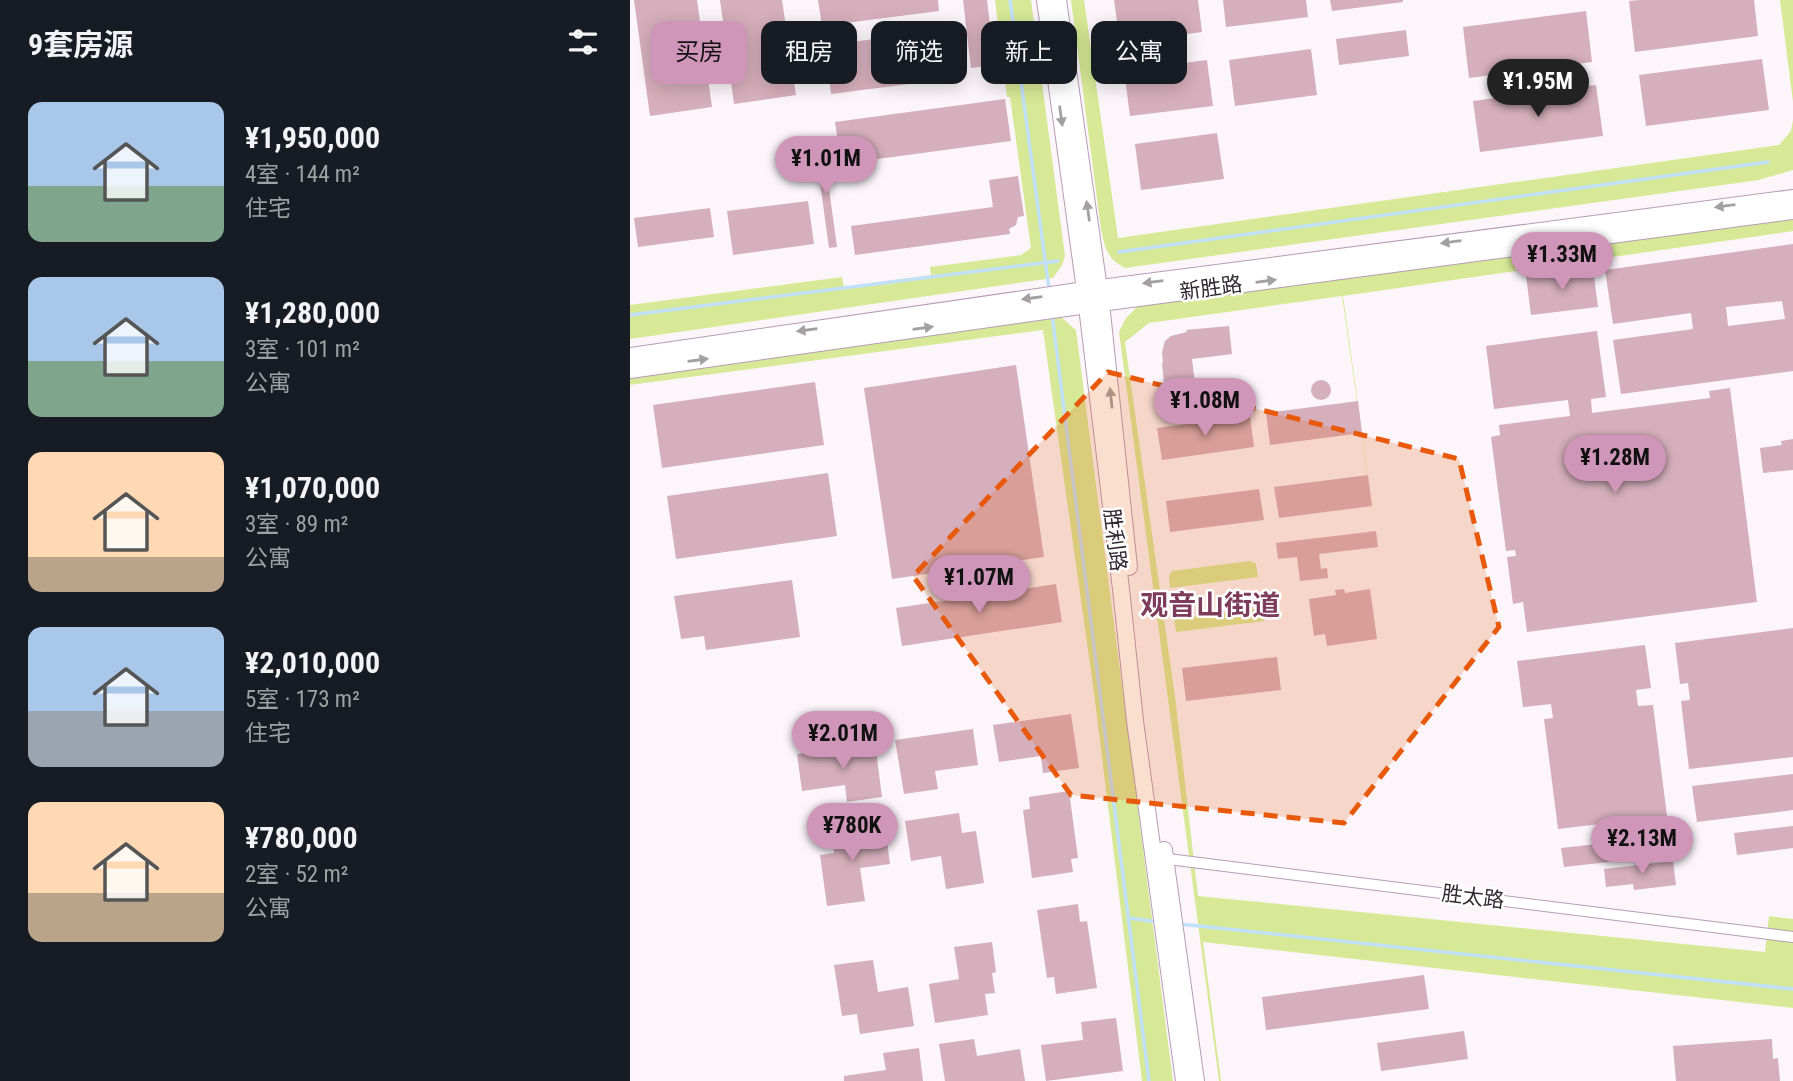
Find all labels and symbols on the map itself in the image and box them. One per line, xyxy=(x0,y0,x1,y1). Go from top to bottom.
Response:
pin: ¥1.95M xyxy=(1481,60,1595,119)
one-way arrow xyxy=(1055,105,1066,127)
pin: ¥1.01M xyxy=(769,136,883,196)
one-way arrow xyxy=(1082,200,1093,222)
one-way arrow xyxy=(1714,201,1736,212)
pin: ¥1.33M xyxy=(1505,232,1619,292)
one-way arrow xyxy=(1440,237,1462,248)
street label: 新胜路 xyxy=(1178,272,1244,304)
one-way arrow xyxy=(1255,275,1277,286)
one-way arrow xyxy=(1142,276,1164,287)
one-way arrow xyxy=(1021,293,1043,304)
one-way arrow xyxy=(912,323,934,334)
one-way arrow xyxy=(796,325,818,336)
one-way arrow xyxy=(687,355,709,366)
pin: ¥1.08M xyxy=(1148,378,1262,438)
one-way arrow xyxy=(1106,386,1117,408)
pin: ¥1.28M xyxy=(1558,435,1672,495)
street label: 胜利路 xyxy=(1099,507,1131,573)
pin: ¥1.07M xyxy=(922,556,1036,615)
district label: 观音山街道 xyxy=(1140,589,1280,622)
pin: ¥2.01M xyxy=(786,712,900,771)
pin: ¥780K xyxy=(803,804,901,863)
pin: ¥2.13M xyxy=(1585,816,1699,876)
street label: 胜太路 xyxy=(1440,881,1506,913)

